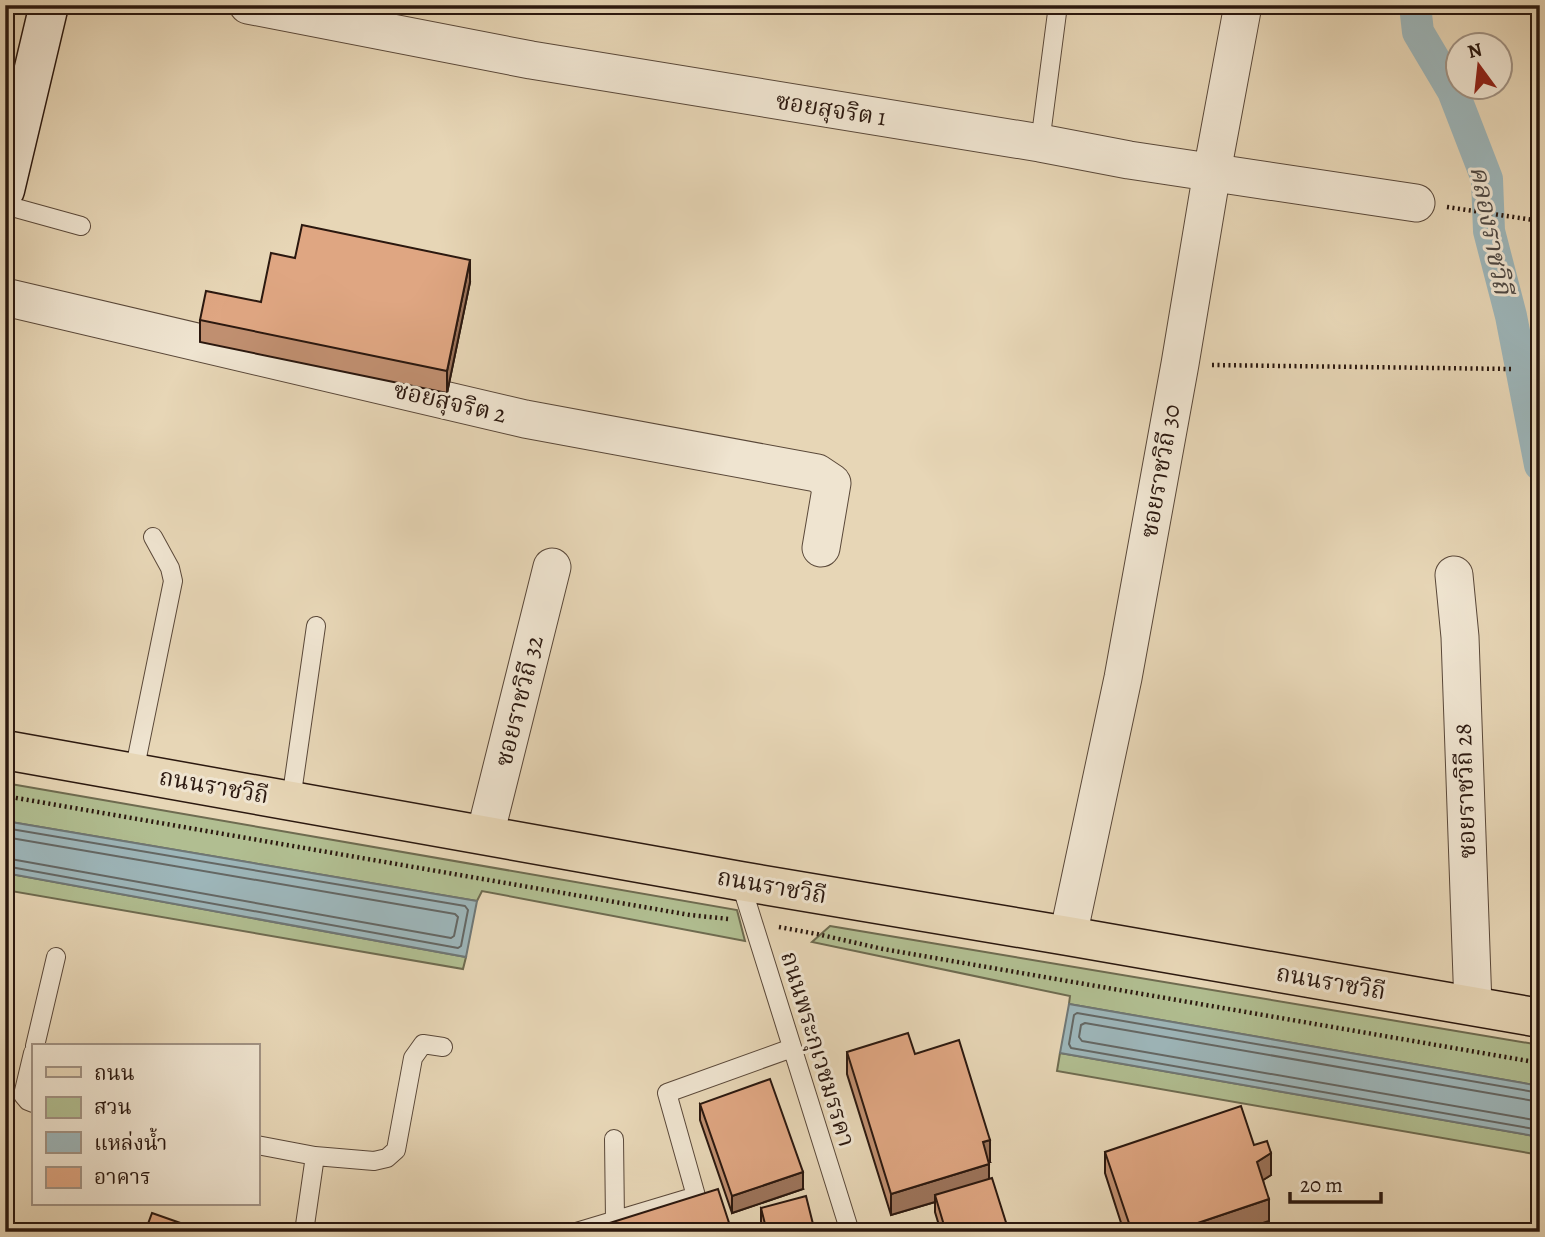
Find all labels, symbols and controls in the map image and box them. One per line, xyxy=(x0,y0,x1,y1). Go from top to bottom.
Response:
north arrow xyxy=(1444,32,1514,102)
text: N xyxy=(1465,36,1485,65)
street label: ซอยสุจริต 1 xyxy=(773,84,889,134)
water label: คลองราชวิถี xyxy=(1461,163,1521,300)
street label: ซอยสุจริต 2 xyxy=(391,374,509,430)
street label: ซอยราชวิถี 30 xyxy=(1133,402,1187,540)
street label: ซอยราชวิถี 32 xyxy=(487,632,551,770)
street label: ซอยราชวิถี 28 xyxy=(1447,723,1483,859)
street label: ถนนราชวิถี xyxy=(157,761,271,811)
street label: ถนนราชวิถี xyxy=(715,861,829,911)
street label: ถนนพระกุเวชมรรคา xyxy=(773,947,863,1151)
street label: ถนนราชวิถี xyxy=(1274,957,1388,1007)
legend xyxy=(32,1044,259,1206)
text: ถนน xyxy=(94,1059,135,1087)
text: สวน xyxy=(94,1093,132,1121)
text: แหล่งน้ำ xyxy=(94,1127,167,1157)
scale bar xyxy=(1290,1160,1380,1204)
text: อาคาร xyxy=(94,1163,151,1191)
text: 20 m xyxy=(1300,1171,1343,1199)

